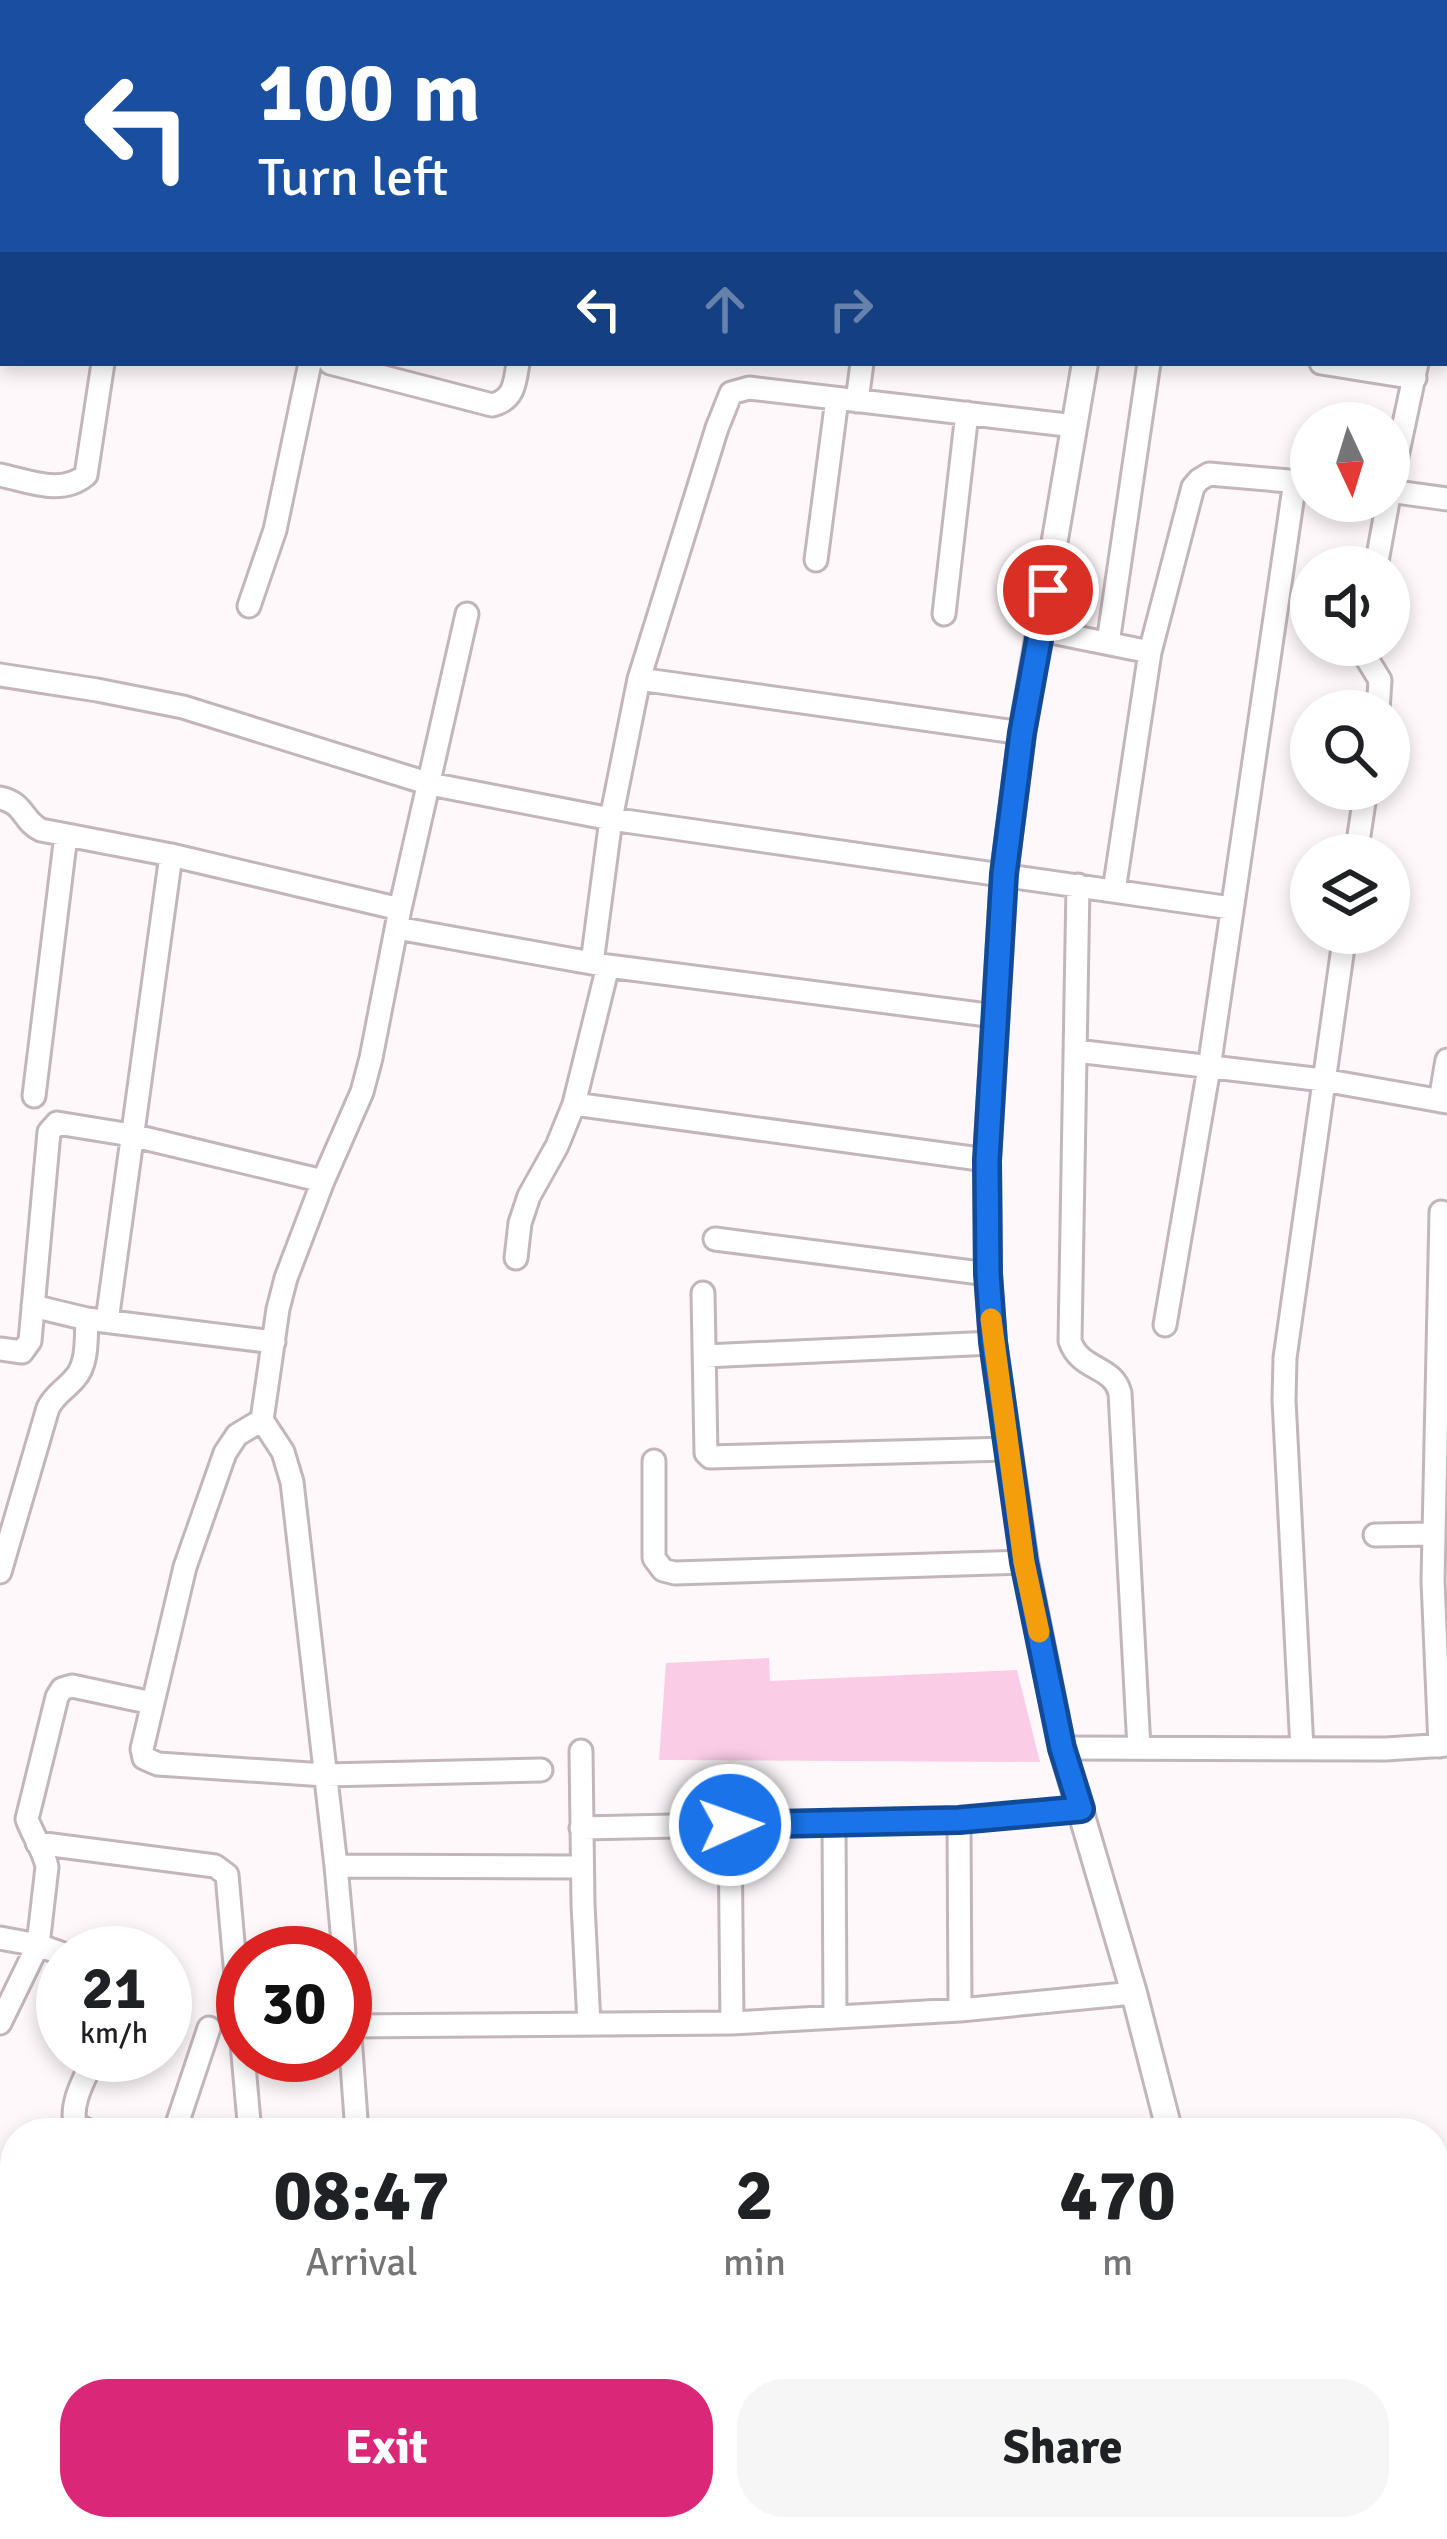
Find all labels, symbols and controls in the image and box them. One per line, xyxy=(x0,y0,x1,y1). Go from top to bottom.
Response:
text: 100 m xyxy=(258,41,480,145)
icon: left xyxy=(60,48,216,204)
text: Turn left xyxy=(258,144,448,211)
icon: left xyxy=(566,276,632,342)
icon: ahead xyxy=(692,276,758,342)
icon: right xyxy=(818,276,884,342)
north arrow xyxy=(1290,402,1410,522)
map controls xyxy=(1290,402,1410,954)
pin xyxy=(997,539,1099,641)
button: sound xyxy=(1290,546,1410,666)
icon: arrive xyxy=(1015,557,1081,623)
button: search xyxy=(1290,690,1410,810)
button: layers xyxy=(1290,834,1410,954)
position arrow xyxy=(667,1762,793,1888)
speed limit sign: 30 xyxy=(216,1926,372,2082)
text: 21 xyxy=(82,1952,146,2026)
text: km/h xyxy=(80,2015,148,2052)
text: 08:47 xyxy=(273,2151,450,2240)
text: 2 xyxy=(735,2151,774,2240)
text: 470 xyxy=(1059,2151,1176,2240)
text: Arrival xyxy=(305,2238,418,2286)
text: min xyxy=(723,2238,786,2286)
text: m xyxy=(1102,2238,1133,2286)
button: Exit xyxy=(60,2379,713,2517)
button: Share xyxy=(737,2379,1389,2517)

